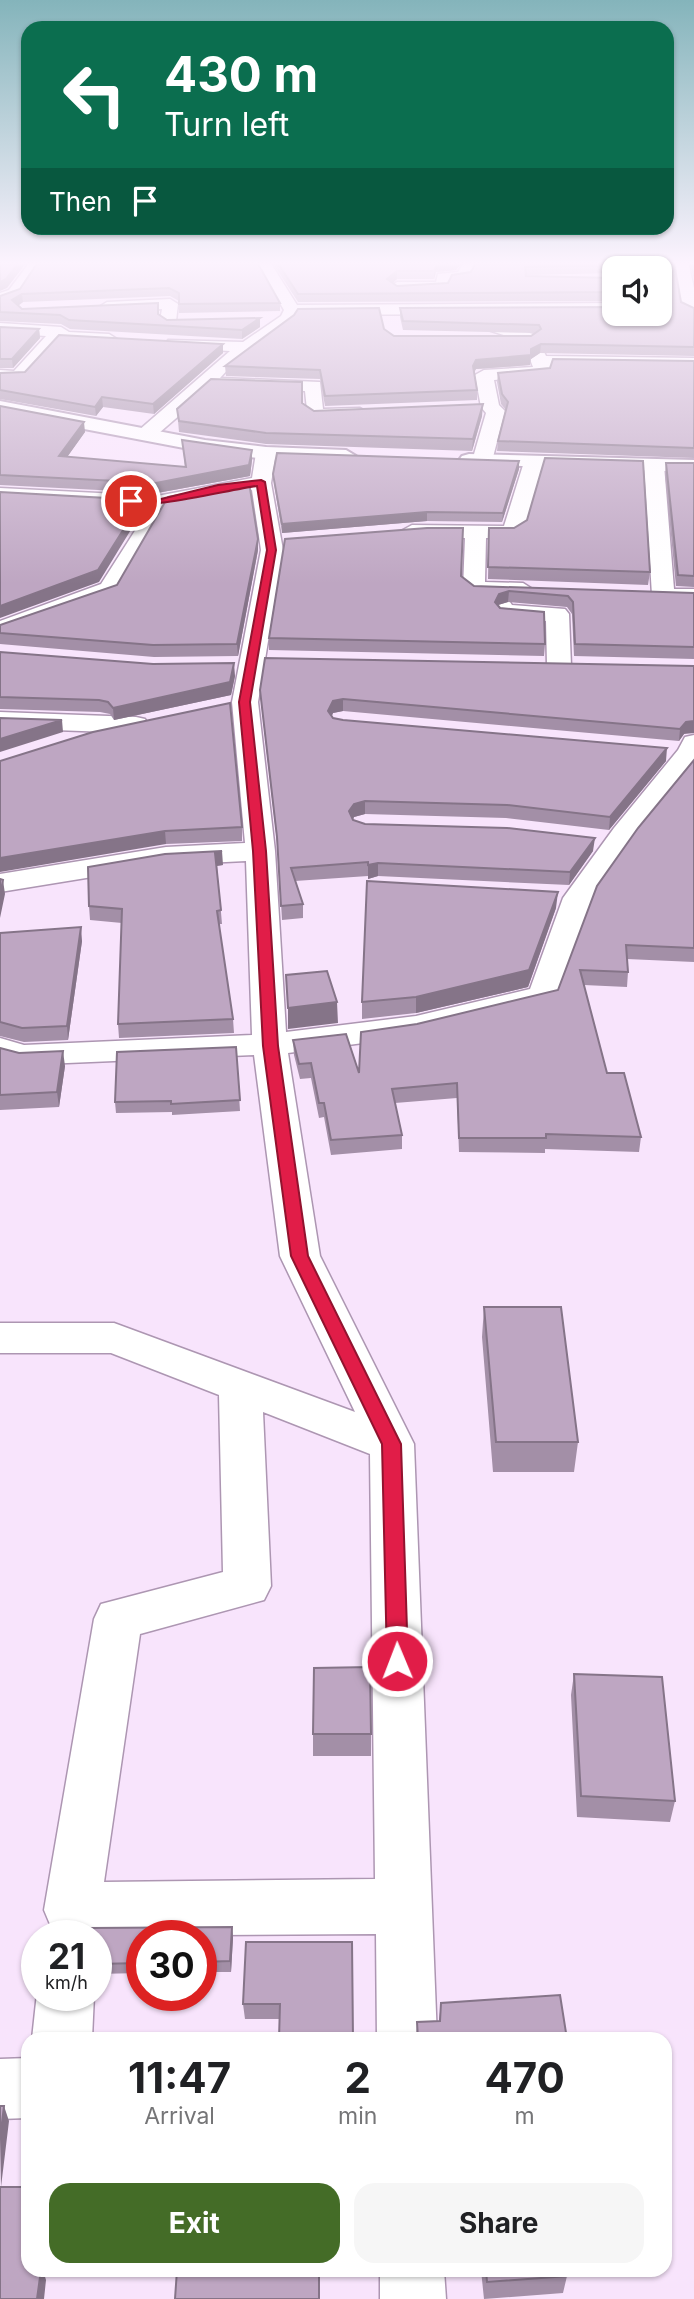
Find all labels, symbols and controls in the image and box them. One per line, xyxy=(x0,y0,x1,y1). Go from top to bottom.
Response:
text: 430 m xyxy=(164,45,318,104)
icon: left xyxy=(49,49,140,140)
text: Turn left xyxy=(164,105,289,144)
icon: arrive xyxy=(126,182,164,220)
text: Then xyxy=(49,186,112,217)
map controls xyxy=(602,256,672,326)
button: sound xyxy=(602,256,672,326)
pin xyxy=(101,471,161,531)
icon: arrive xyxy=(112,482,150,520)
position arrow xyxy=(360,1624,434,1698)
speed limit sign: 30 xyxy=(126,1920,217,2011)
text: 21 xyxy=(48,1935,85,1977)
text: km/h xyxy=(45,1972,88,1993)
text: 11:47 xyxy=(128,2052,231,2103)
text: 2 xyxy=(345,2052,371,2103)
text: 470 xyxy=(484,2052,565,2103)
text: Arrival xyxy=(144,2102,215,2130)
text: min xyxy=(338,2102,377,2130)
text: m xyxy=(515,2102,535,2130)
button: Exit xyxy=(49,2183,340,2263)
button: Share xyxy=(354,2183,644,2263)

